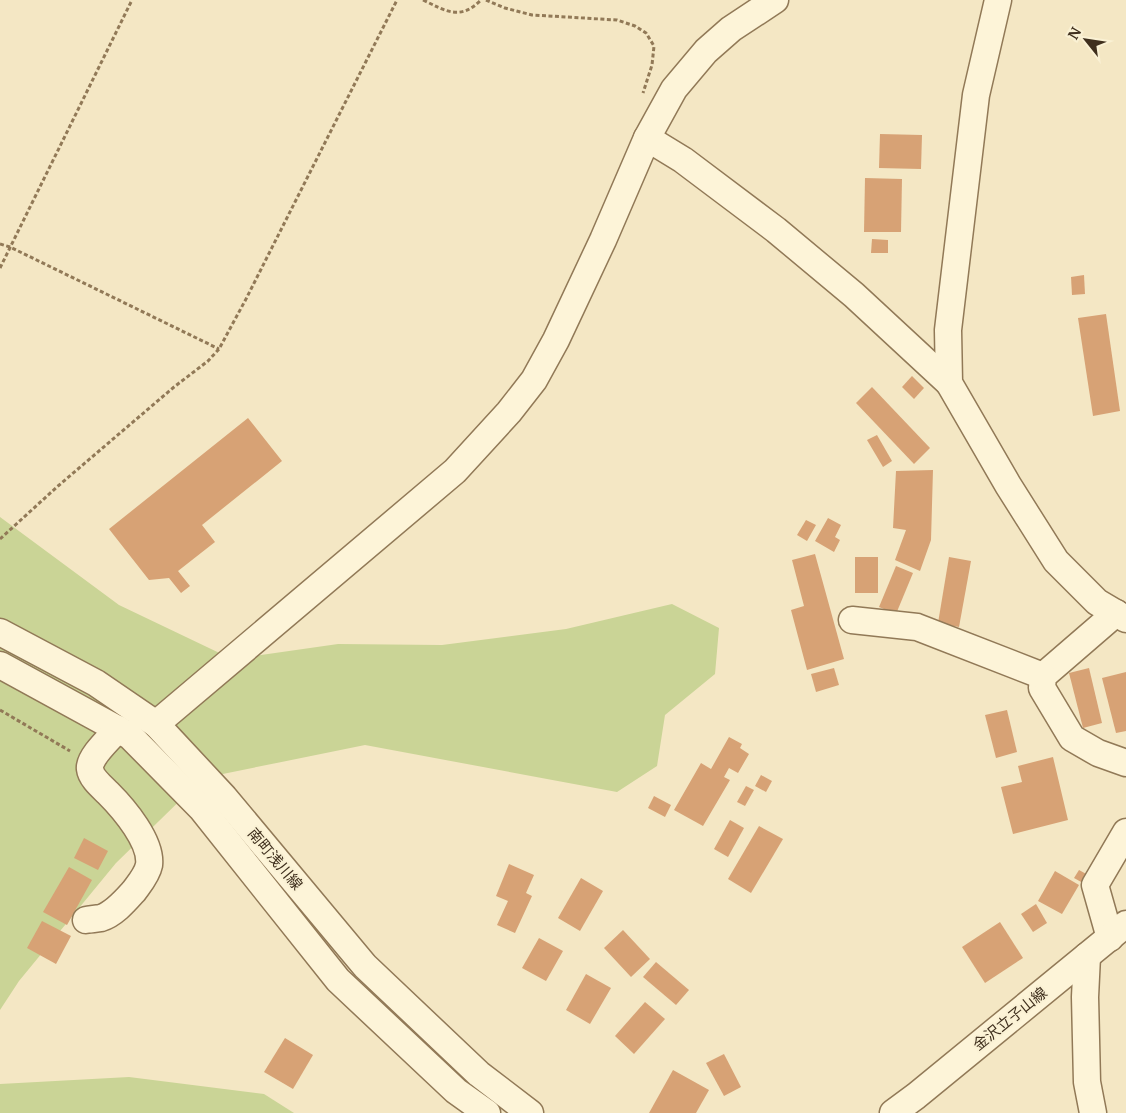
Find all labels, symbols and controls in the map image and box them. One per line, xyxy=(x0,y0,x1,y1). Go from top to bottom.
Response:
north arrow xyxy=(1061,15,1111,65)
text: N xyxy=(1064,24,1085,43)
street label: 南町浅川線 xyxy=(244,824,307,894)
street label: 金沢立子山線 xyxy=(969,983,1051,1054)

